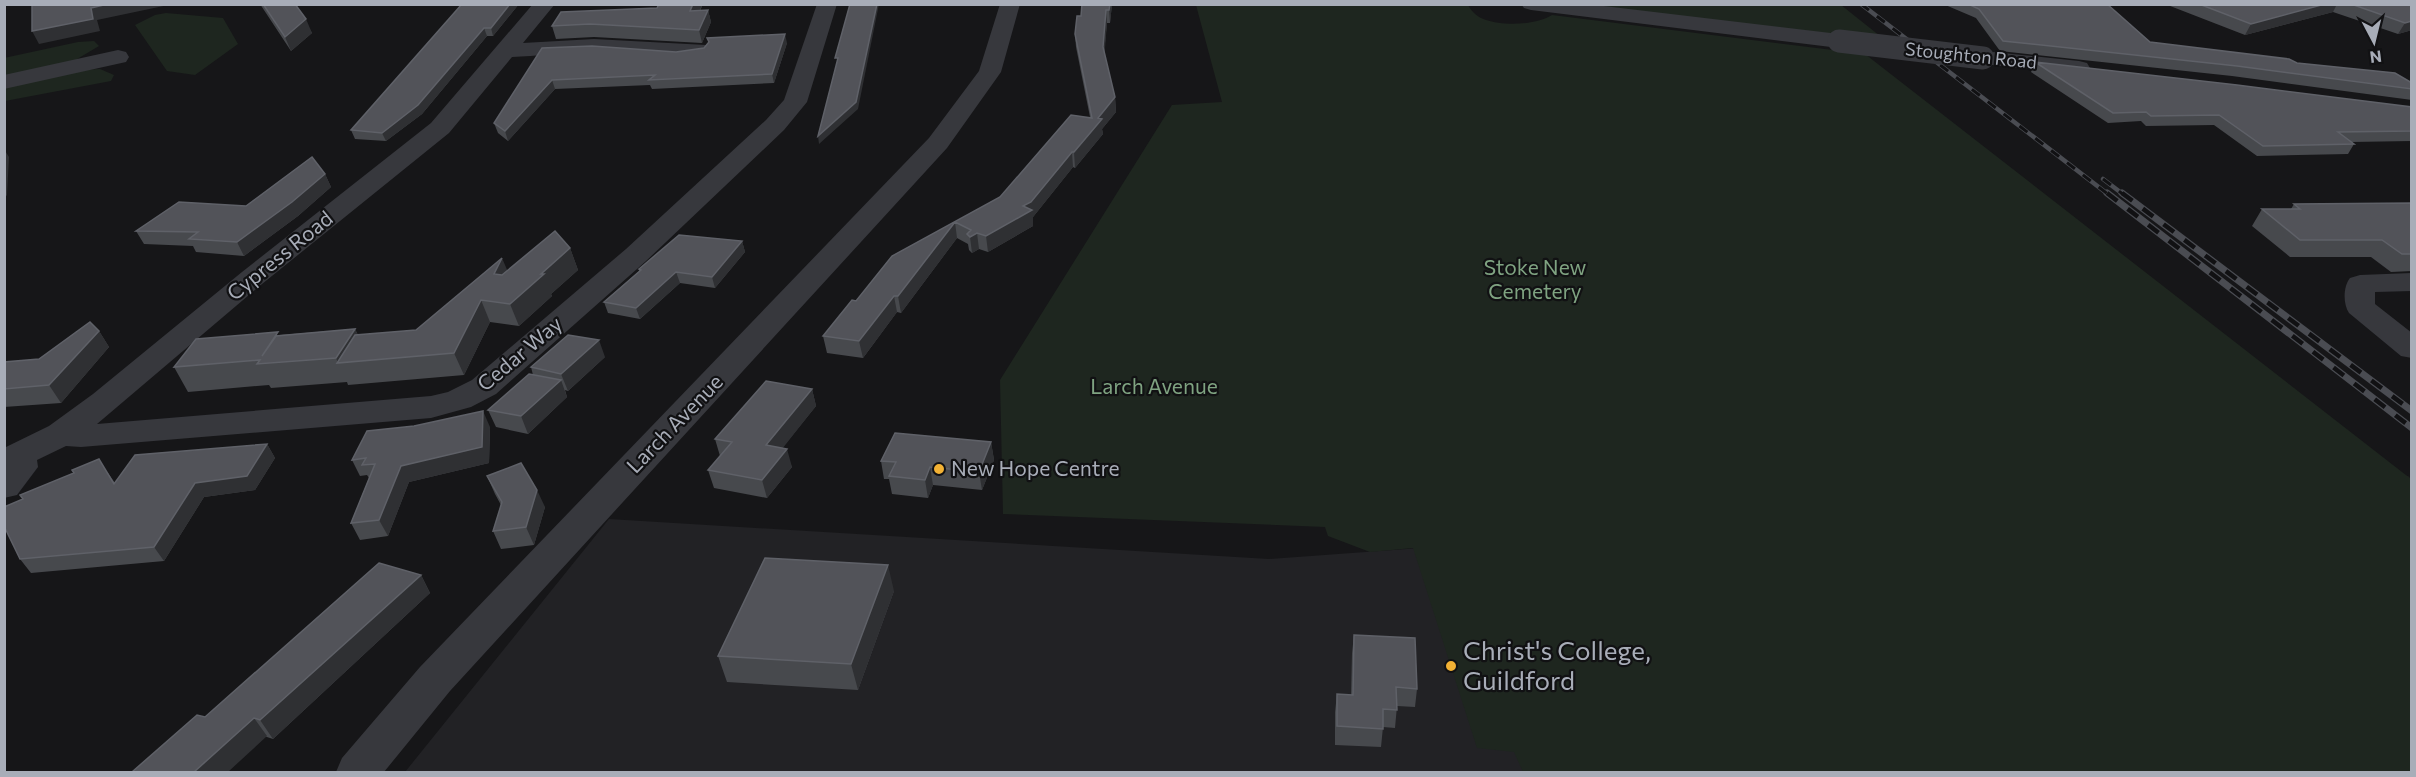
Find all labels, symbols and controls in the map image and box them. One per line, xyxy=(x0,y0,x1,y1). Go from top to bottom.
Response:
north arrow xyxy=(2344,12,2404,72)
street label: Stoughton Road xyxy=(1904,37,2038,73)
text: N xyxy=(2369,47,2383,68)
street label: Cypress Road xyxy=(221,205,337,305)
park label: Stoke New Cemetery xyxy=(1484,254,1586,303)
street label: Cedar Way xyxy=(472,310,567,396)
street label: Larch Avenue xyxy=(621,368,727,477)
park label: Larch Avenue xyxy=(1090,373,1218,398)
place label: New Hope Centre xyxy=(951,455,1120,480)
marker: New Hope Centre xyxy=(932,462,946,476)
place label: Christ's College, Guildford xyxy=(1463,634,1651,695)
marker: Christ's College, Guildford xyxy=(1444,659,1458,673)

